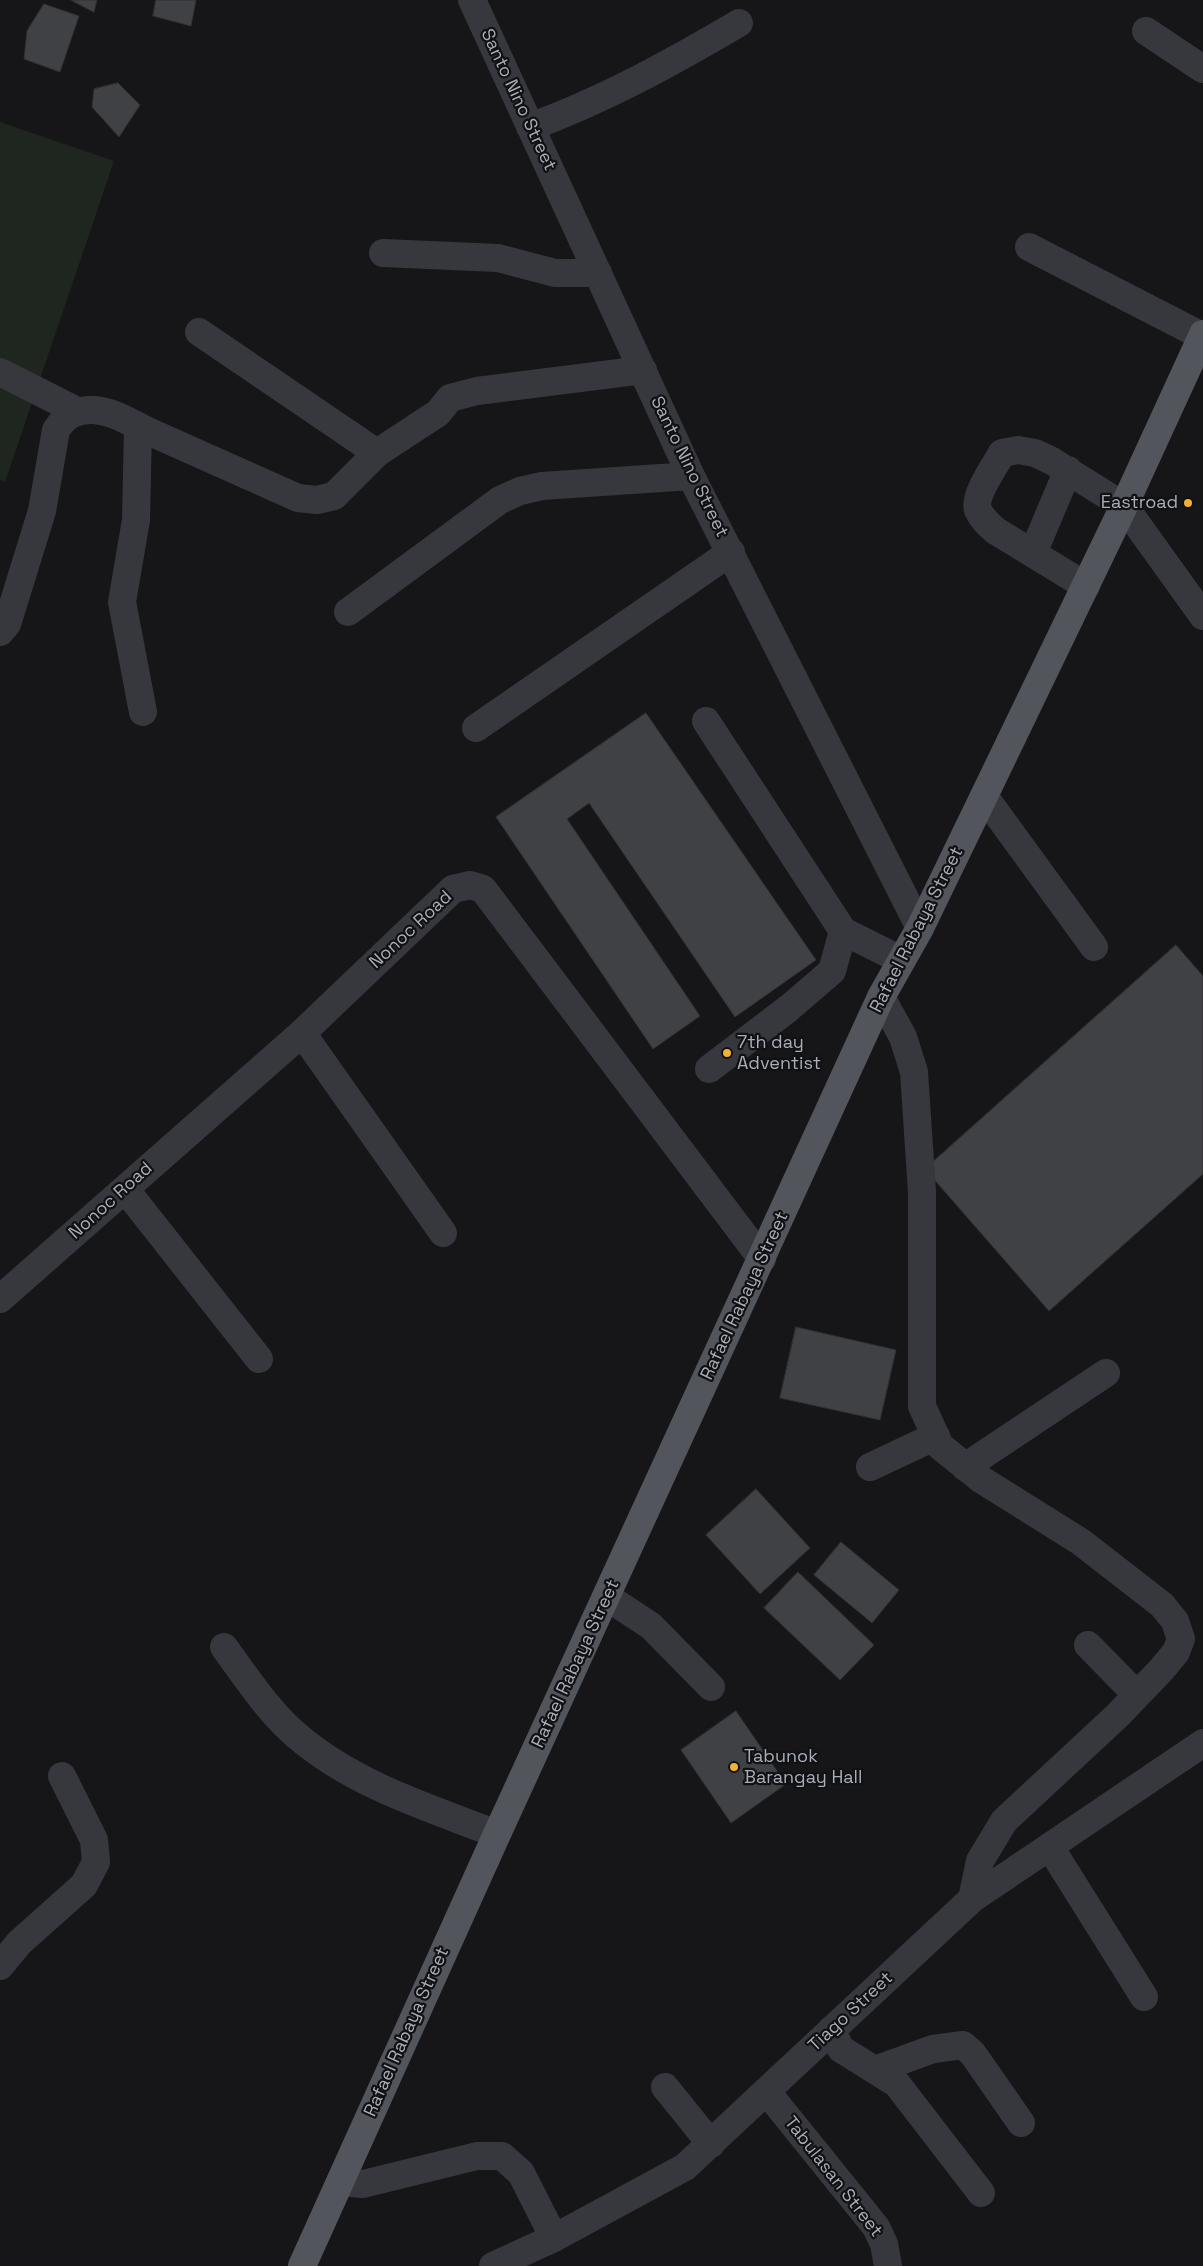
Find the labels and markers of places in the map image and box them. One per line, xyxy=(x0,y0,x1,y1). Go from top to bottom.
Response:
place label: Eastroad xyxy=(1101,492,1178,514)
marker: Eastroad xyxy=(1182,497,1194,509)
place label: 7th day Adventist xyxy=(737,1032,821,1074)
marker: 7th day Adventist xyxy=(721,1047,733,1059)
place label: Tabunok Barangay Hall xyxy=(744,1746,862,1788)
marker: Tabunok Barangay Hall xyxy=(728,1761,740,1773)

